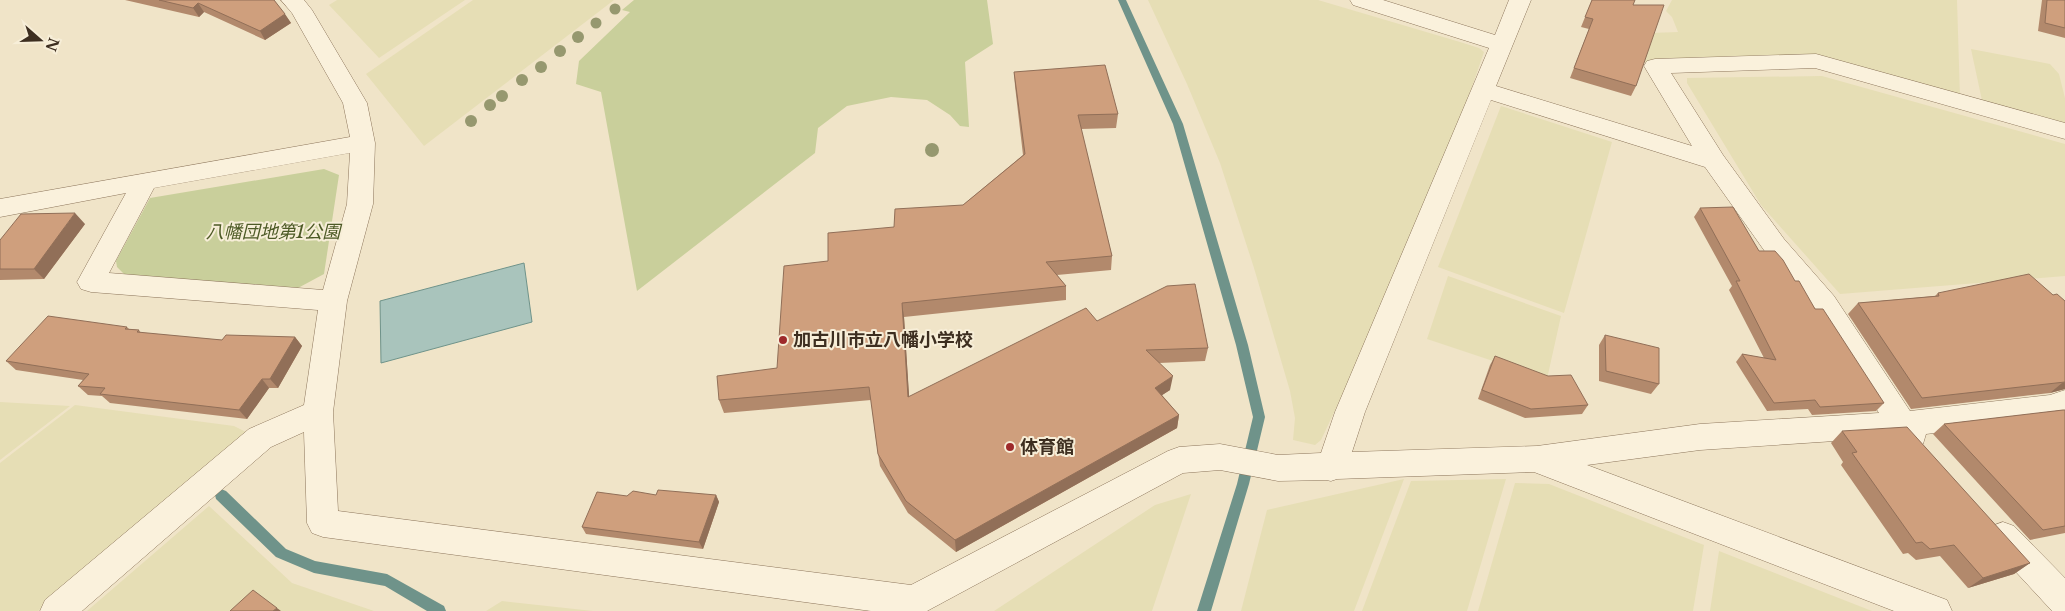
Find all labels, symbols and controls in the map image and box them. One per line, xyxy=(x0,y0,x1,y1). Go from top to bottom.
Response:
north arrow xyxy=(15,15,65,65)
text: N xyxy=(42,35,63,54)
park label: 八幡団地第1公園 xyxy=(206,221,343,243)
place label: 加古川市立八幡小学校 xyxy=(793,329,973,351)
marker: 加古川市立八幡小学校 xyxy=(777,334,789,346)
place label: 体育館 xyxy=(1020,436,1074,458)
marker: 体育館 xyxy=(1004,441,1016,453)

